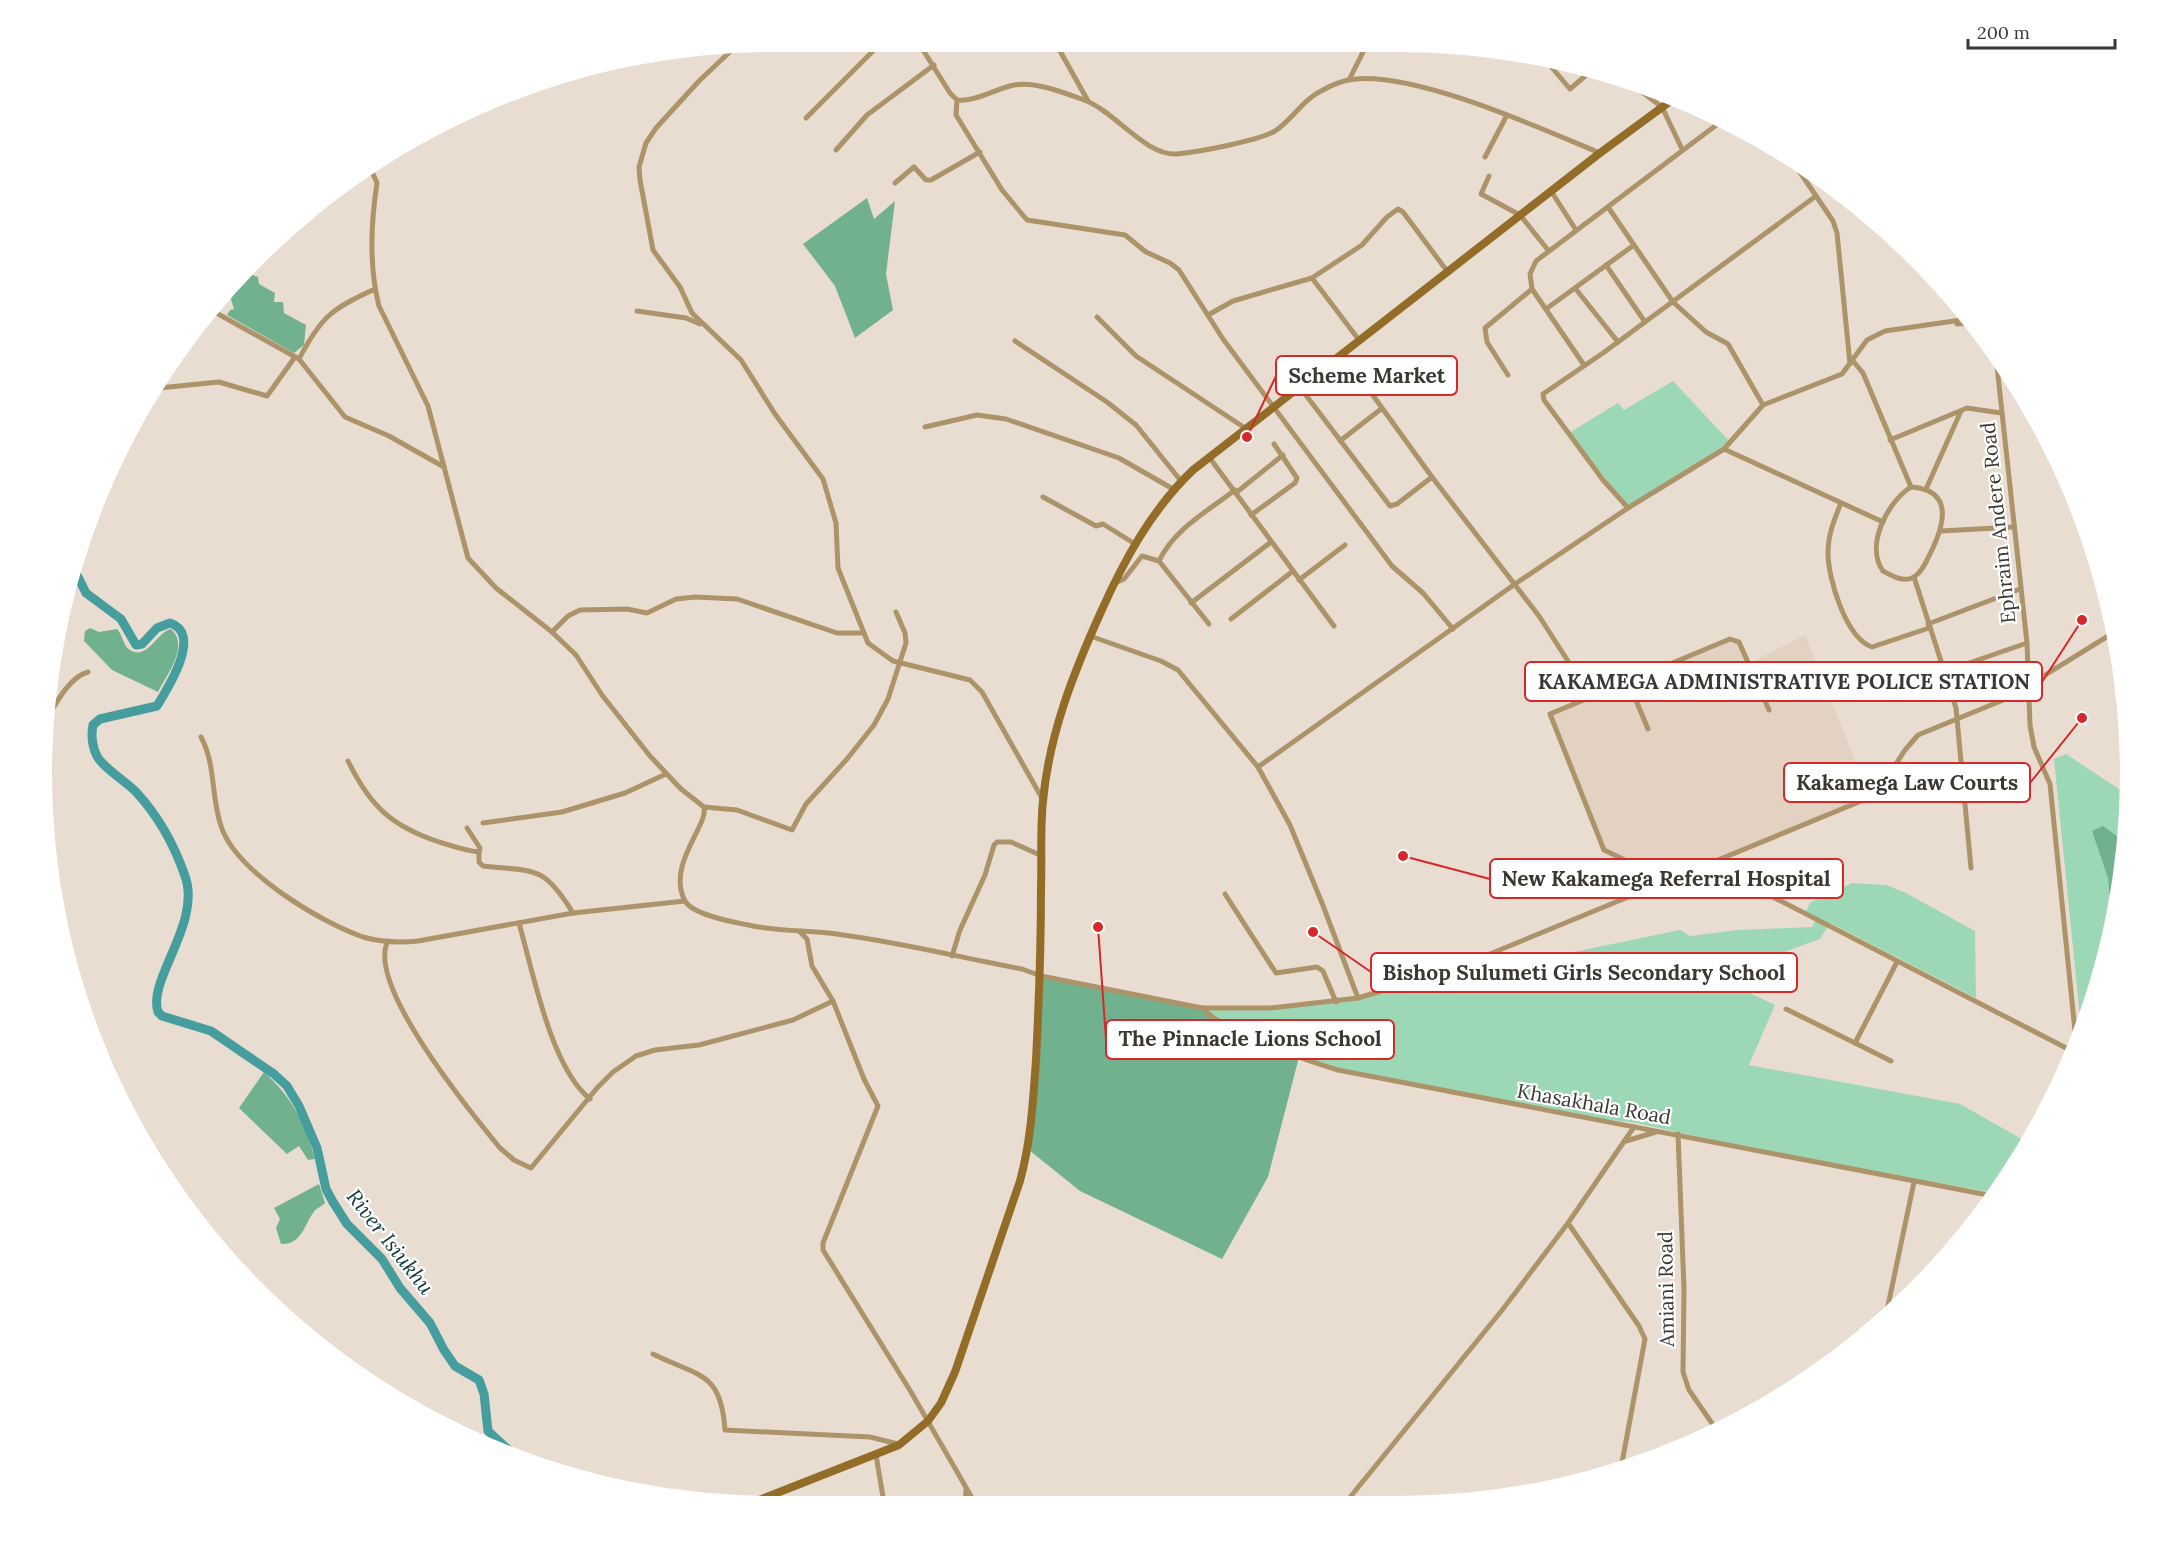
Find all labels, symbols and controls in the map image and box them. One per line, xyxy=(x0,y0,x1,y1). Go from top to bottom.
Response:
scale bar xyxy=(1968,12,2115,50)
text: 200 m xyxy=(1977,21,2030,44)
callout: Scheme Market xyxy=(1276,356,1457,395)
text: Scheme Market xyxy=(1289,362,1446,389)
street label: Ephraim Andere Road xyxy=(1974,421,2021,625)
callout: KAKAMEGA ADMINISTRATIVE POLICE STATION xyxy=(1525,662,2042,701)
text: KAKAMEGA ADMINISTRATIVE POLICE STATION xyxy=(1538,668,2030,695)
callout: Kakamega Law Courts xyxy=(1784,763,2030,802)
text: Kakamega Law Courts xyxy=(1796,769,2018,796)
callout: New Kakamega Referral Hospital xyxy=(1490,859,1843,898)
text: New Kakamega Referral Hospital xyxy=(1501,865,1831,892)
callout: Bishop Sulumeti Girls Secondary School xyxy=(1371,953,1797,992)
text: Bishop Sulumeti Girls Secondary School xyxy=(1383,959,1786,986)
callout: The Pinnacle Lions School xyxy=(1106,1020,1394,1059)
text: The Pinnacle Lions School xyxy=(1118,1025,1382,1052)
street label: Khasakhala Road xyxy=(1515,1078,1673,1129)
water label: River Isiukhu xyxy=(341,1184,440,1300)
street label: Amiani Road xyxy=(1652,1231,1679,1348)

